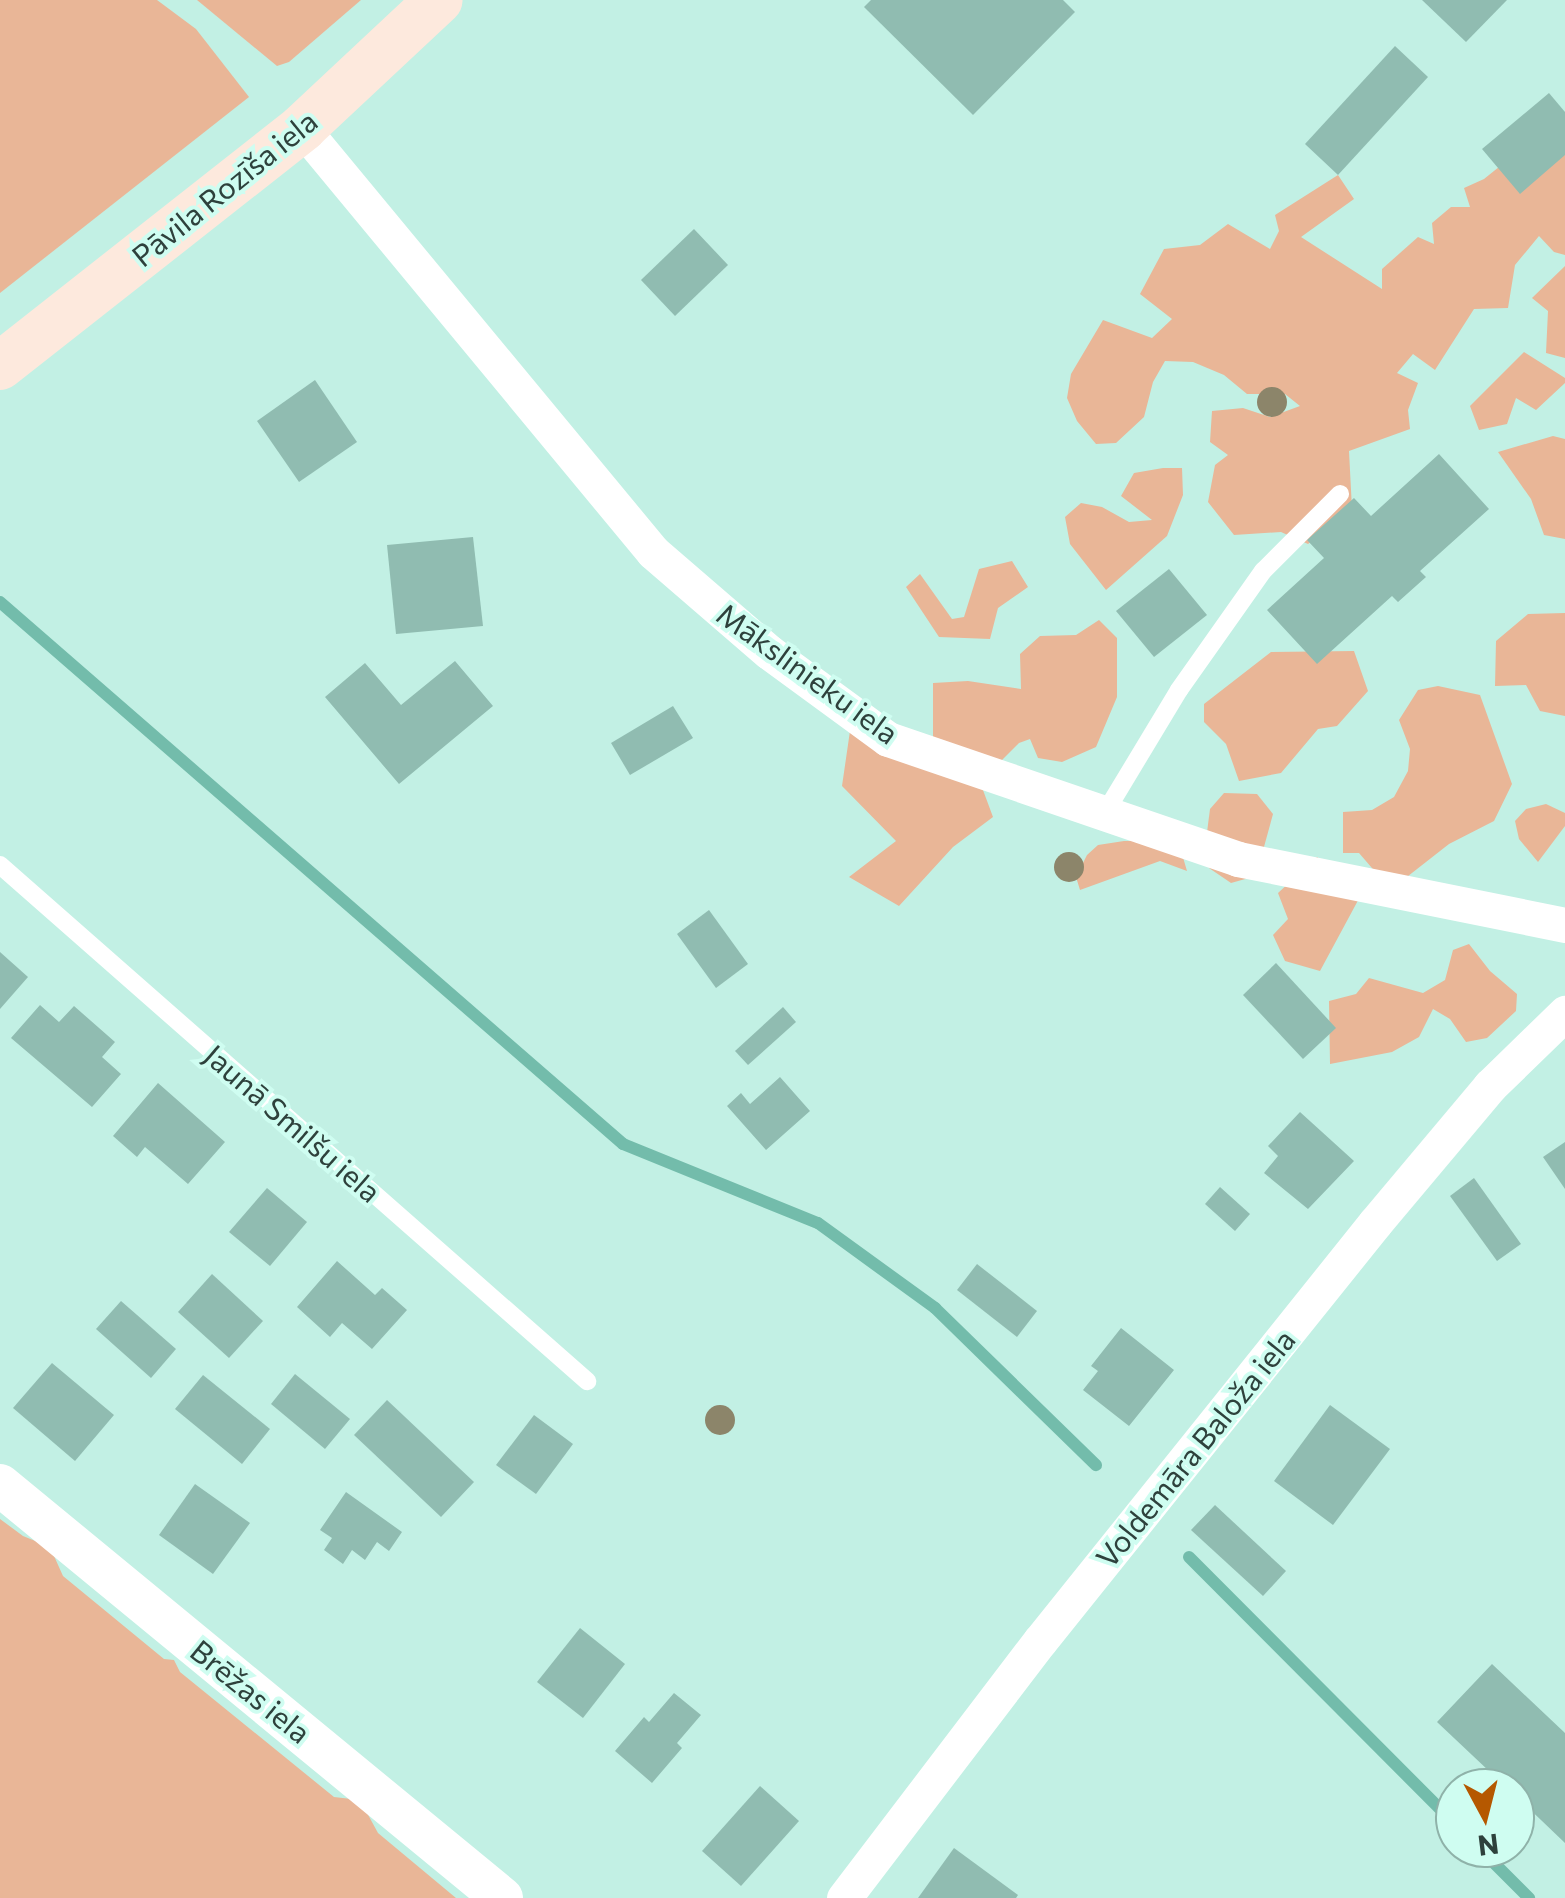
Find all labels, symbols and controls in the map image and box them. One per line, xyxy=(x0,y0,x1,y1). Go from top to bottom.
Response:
street label: Pāvila Rozīša iela xyxy=(124,102,324,274)
street label: Mākslinieku iela xyxy=(710,595,906,751)
street label: Jaunā Smilšu iela xyxy=(198,1037,388,1209)
street label: Voldemāra Baloža iela xyxy=(1088,1322,1302,1574)
street label: Brēžas iela xyxy=(184,1632,318,1750)
north arrow xyxy=(1435,1768,1535,1868)
text: N xyxy=(1476,1828,1501,1864)

